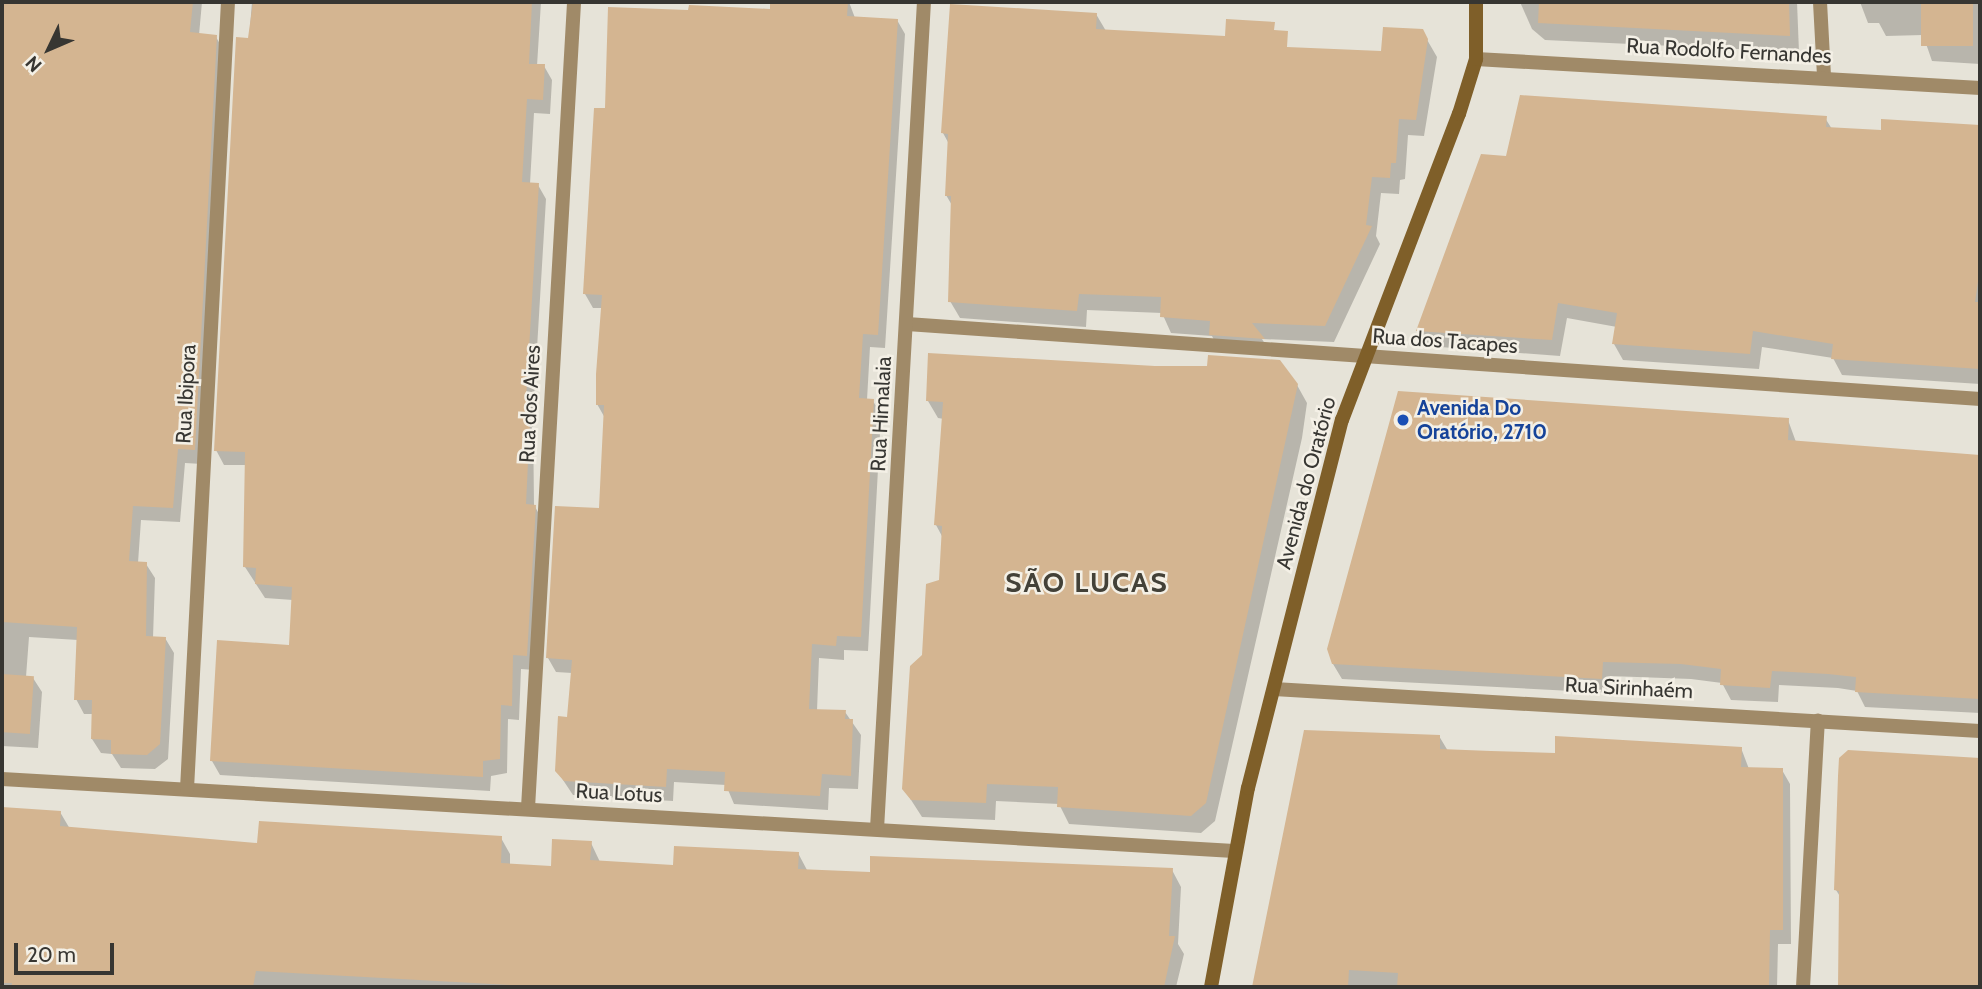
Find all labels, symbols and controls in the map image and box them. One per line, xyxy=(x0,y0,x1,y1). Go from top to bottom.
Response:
north arrow xyxy=(14,14,84,84)
street label: Rua Rodolfo Fernandes xyxy=(1626,33,1832,69)
text: N xyxy=(21,51,46,77)
street label: Rua dos Tacapes xyxy=(1372,323,1518,359)
street label: Rua Ibipora xyxy=(171,344,201,444)
street label: Rua dos Aires xyxy=(514,344,546,464)
street label: Rua Himalaia xyxy=(865,356,897,472)
street label: Avenida do Oratório xyxy=(1271,394,1341,572)
place label: Avenida Do Oratório, 2710 xyxy=(1417,395,1547,445)
marker: Avenida Do Oratório, 2710 xyxy=(1395,412,1411,428)
district label: SÃO LUCAS xyxy=(1006,565,1168,599)
street label: Rua Sirinhaém xyxy=(1564,672,1694,704)
street label: Rua Lotus xyxy=(575,778,663,808)
scale bar xyxy=(18,930,117,974)
text: 20 m xyxy=(27,942,76,967)

